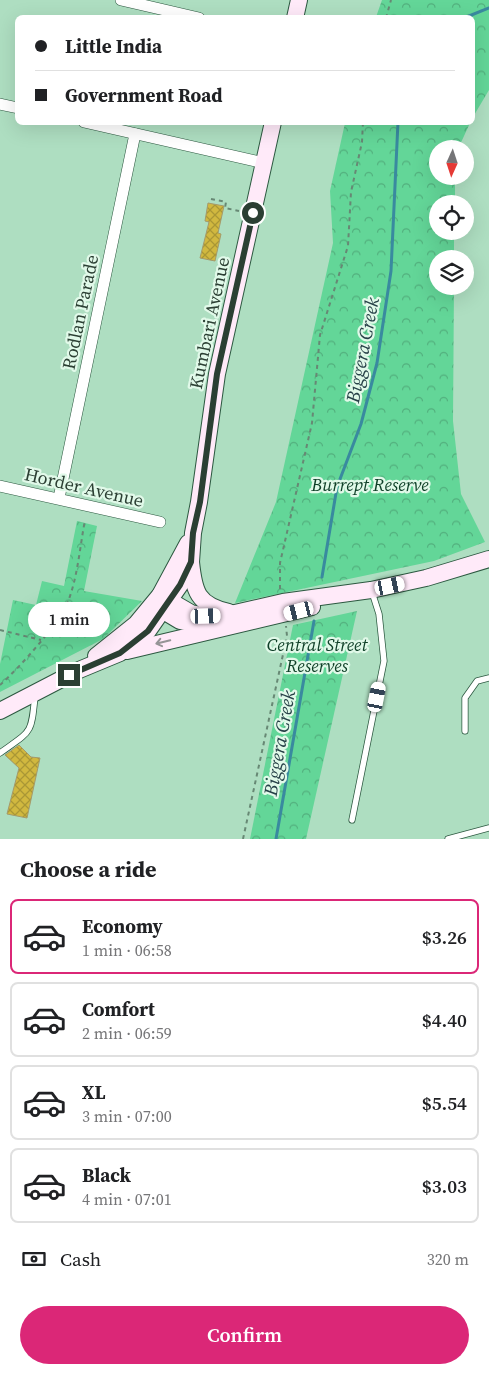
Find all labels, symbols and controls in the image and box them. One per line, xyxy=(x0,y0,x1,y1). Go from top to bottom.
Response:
text: Little India xyxy=(65,33,162,59)
text: Government Road xyxy=(65,82,223,108)
north arrow xyxy=(429,140,474,185)
map controls xyxy=(429,140,474,295)
button: locate xyxy=(429,195,474,240)
route start xyxy=(242,202,264,224)
button: layers xyxy=(429,250,474,295)
street label: Rodlan Parade xyxy=(56,252,104,372)
street label: Kumbari Avenue xyxy=(183,255,235,391)
water label: Biggera Creek xyxy=(339,295,385,406)
street label: Horder Avenue xyxy=(22,461,146,513)
park label: Burrept Reserve xyxy=(310,472,429,497)
car xyxy=(373,576,406,596)
car xyxy=(282,600,315,622)
callout: 1 min xyxy=(28,602,110,638)
text: 1 min xyxy=(48,608,90,630)
car xyxy=(190,608,221,624)
park label: Central Street Reserves xyxy=(267,632,368,678)
one-way arrow xyxy=(156,638,172,647)
route end xyxy=(58,664,80,686)
car xyxy=(366,681,387,713)
water label: Biggera Creek xyxy=(257,688,301,799)
text: Choose a ride xyxy=(20,854,157,884)
text: Economy xyxy=(82,913,163,939)
icon: car xyxy=(22,914,67,959)
text: $3.26 xyxy=(422,924,467,950)
text: 1 min · 06:58 xyxy=(82,939,172,961)
text: Comfort xyxy=(82,996,155,1022)
icon: car xyxy=(22,997,67,1042)
text: $4.40 xyxy=(422,1007,467,1033)
text: 2 min · 06:59 xyxy=(82,1022,172,1044)
text: XL xyxy=(82,1079,105,1105)
icon: car xyxy=(22,1080,67,1125)
text: $5.54 xyxy=(422,1090,467,1116)
text: 3 min · 07:00 xyxy=(82,1105,172,1127)
text: Black xyxy=(82,1162,131,1188)
icon: car xyxy=(22,1163,67,1208)
text: $3.03 xyxy=(422,1173,467,1199)
text: 4 min · 07:01 xyxy=(82,1188,172,1210)
icon: cash xyxy=(20,1245,48,1273)
text: Cash xyxy=(60,1246,101,1272)
text: 320 m xyxy=(427,1248,469,1270)
button: Confirm xyxy=(20,1306,469,1364)

